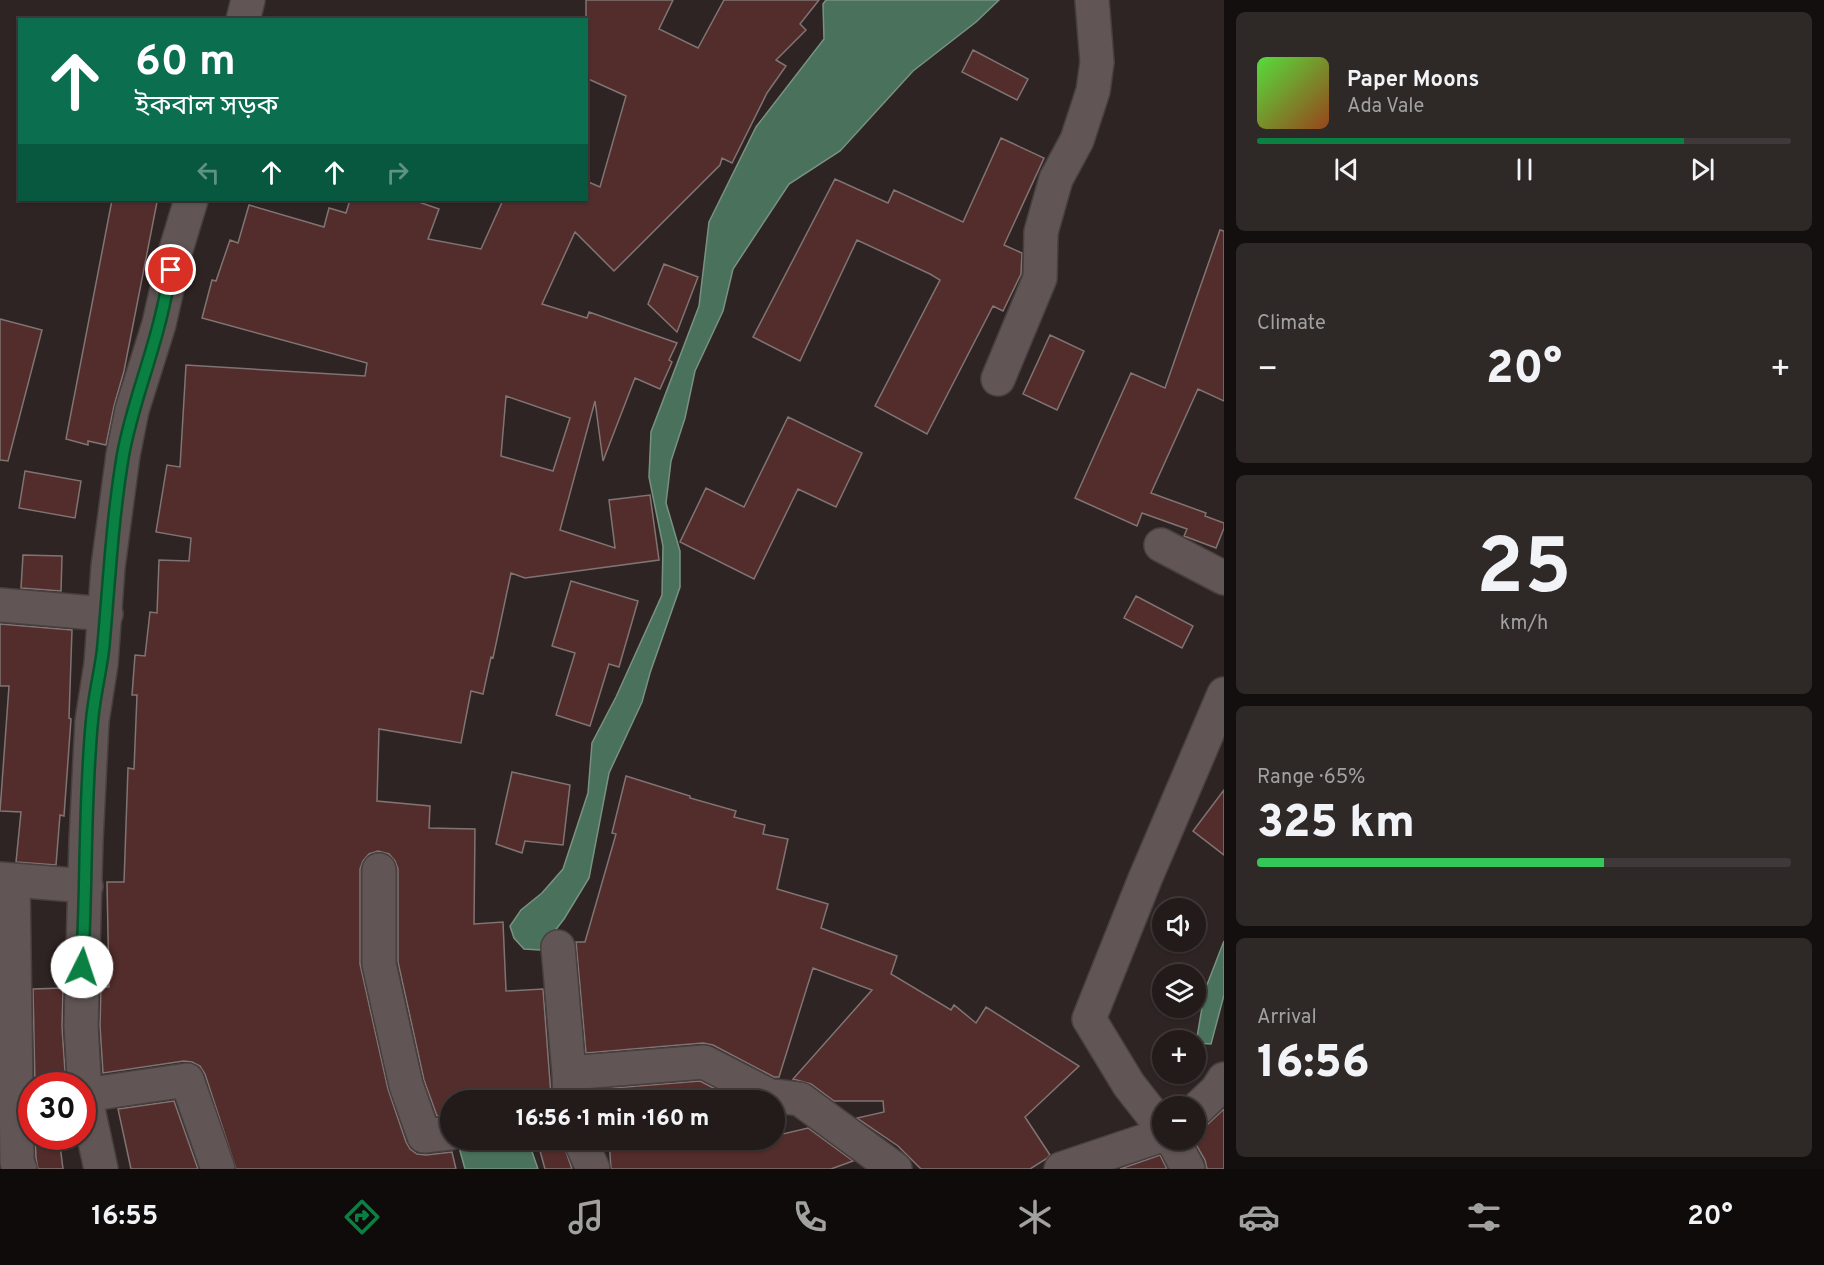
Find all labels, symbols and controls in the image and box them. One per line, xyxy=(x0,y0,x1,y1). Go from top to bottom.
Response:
text: 60 m xyxy=(135,37,236,90)
icon: ahead xyxy=(36,42,114,120)
text: Paper Moons xyxy=(1347,67,1479,94)
text: ইকবাল সড়ক xyxy=(135,90,278,124)
text: Ada Vale xyxy=(1347,94,1424,120)
icon: previous xyxy=(1330,153,1363,186)
icon: pause xyxy=(1508,153,1541,186)
icon: next xyxy=(1686,153,1719,186)
icon: left xyxy=(192,156,225,189)
icon: ahead xyxy=(255,156,288,189)
icon: ahead xyxy=(318,156,351,189)
icon: right xyxy=(381,156,414,189)
pin xyxy=(145,244,196,295)
icon: arrive xyxy=(154,253,187,286)
text: Climate xyxy=(1257,311,1326,337)
text: 20° xyxy=(1486,342,1562,399)
text: − xyxy=(1257,350,1278,392)
text: + xyxy=(1770,350,1791,392)
text: 25 xyxy=(1476,522,1572,621)
text: km/h xyxy=(1500,611,1548,637)
text: Range · 65% xyxy=(1257,765,1366,791)
text: 325 km xyxy=(1257,796,1415,853)
map controls xyxy=(1152,898,1206,1150)
button: sound xyxy=(1152,898,1206,952)
position arrow xyxy=(50,935,114,999)
button: layers xyxy=(1152,964,1206,1018)
text: Arrival xyxy=(1257,1005,1317,1031)
button: + xyxy=(1152,1030,1206,1084)
text: 16:56 xyxy=(1257,1036,1370,1093)
speed limit sign: 30 xyxy=(18,1072,96,1150)
button: − xyxy=(1152,1096,1206,1150)
text: 16:56 · 1 min · 160 m xyxy=(516,1106,709,1133)
icon: directions xyxy=(341,1196,383,1238)
icon: music xyxy=(565,1196,607,1238)
icon: phone xyxy=(789,1196,831,1238)
icon: climate xyxy=(1014,1196,1056,1238)
icon: car xyxy=(1238,1196,1280,1238)
icon: filters xyxy=(1463,1196,1505,1238)
text: 16:55 xyxy=(91,1200,158,1234)
text: 20° xyxy=(1687,1200,1733,1234)

